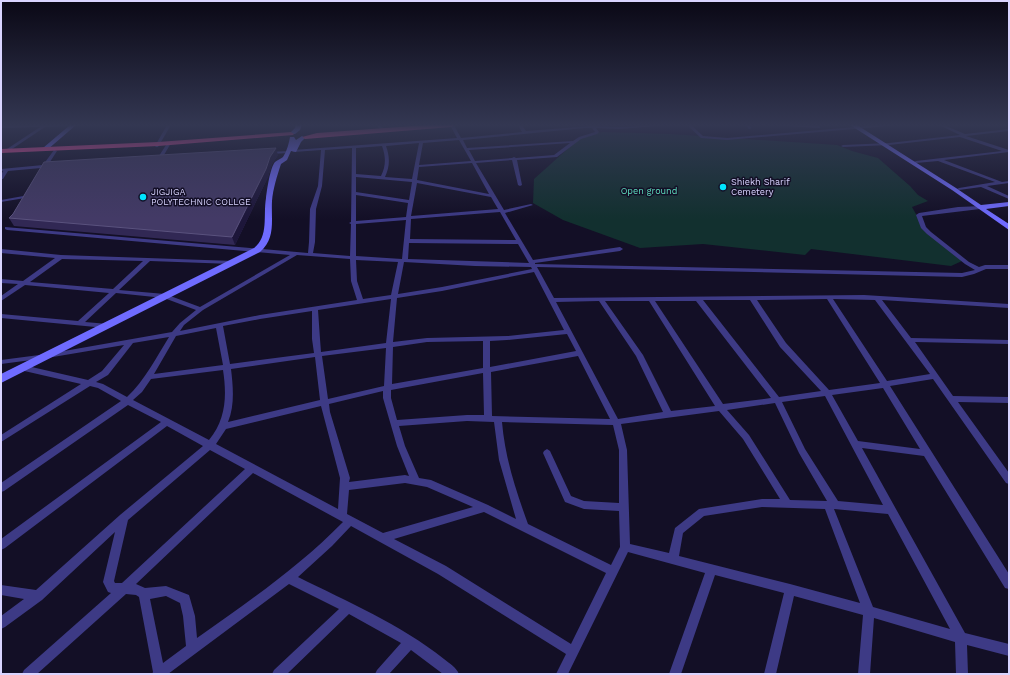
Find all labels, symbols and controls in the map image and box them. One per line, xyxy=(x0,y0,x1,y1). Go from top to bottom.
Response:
place label: Shiekh Sharif Cemetery xyxy=(731,177,790,197)
marker: Shiekh Sharif Cemetery xyxy=(718,182,728,192)
park label: Open ground xyxy=(621,186,677,196)
place label: JIGJIGA POLYTECHNIC COLLGE xyxy=(151,187,251,207)
marker: JIGJIGA POLYTECHNIC COLLGE xyxy=(138,192,148,202)

